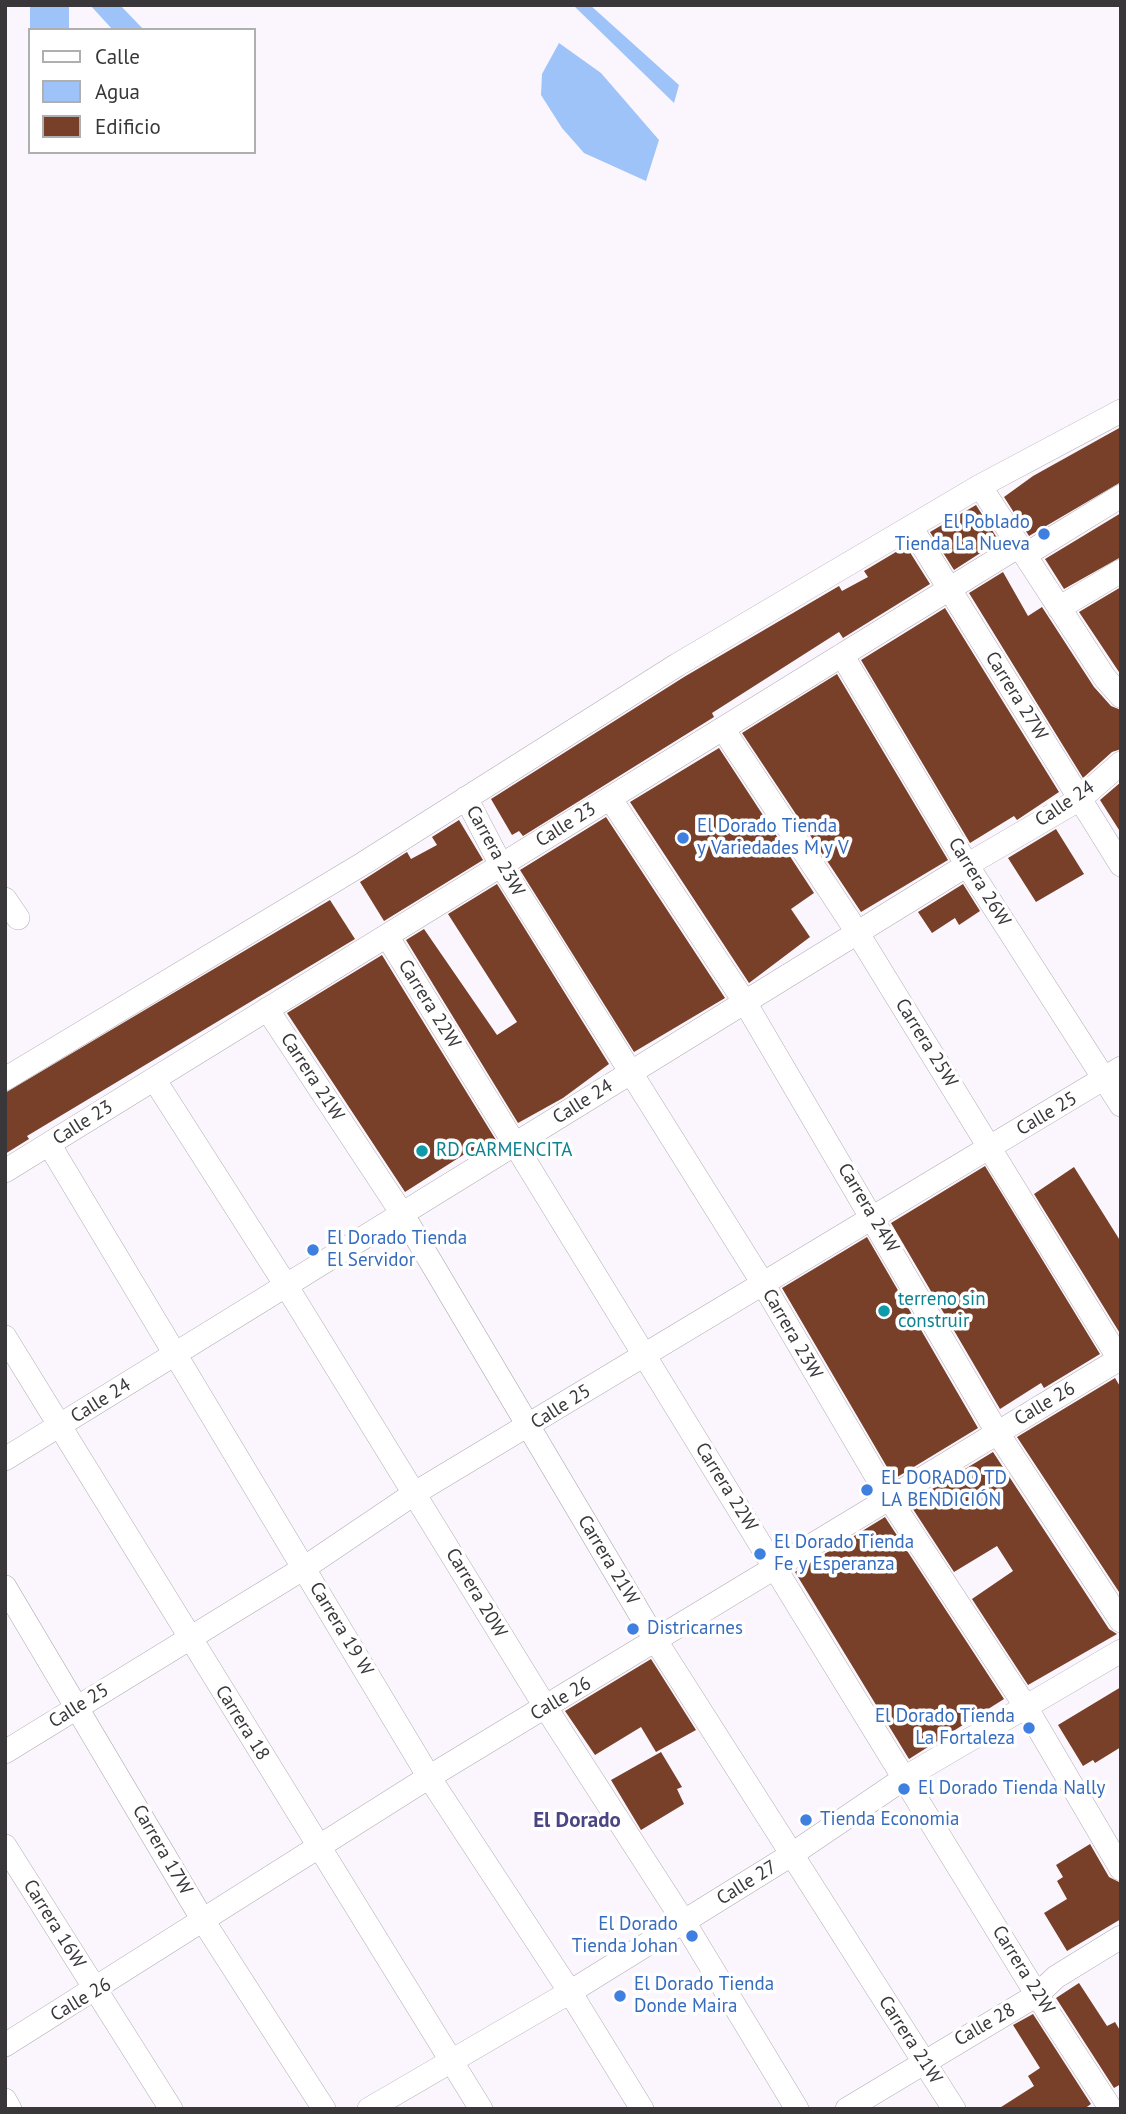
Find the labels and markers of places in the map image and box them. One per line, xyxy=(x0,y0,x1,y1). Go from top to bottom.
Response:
place label: El Poblado Tienda La Nueva xyxy=(895,512,1030,556)
marker: El Poblado Tienda La Nueva xyxy=(1036,526,1052,542)
place label: El Dorado Tienda y Variedades M y V xyxy=(697,816,849,860)
marker: El Dorado Tienda y Variedades M y V xyxy=(675,830,691,846)
place label: RD CARMENCITA xyxy=(436,1140,572,1162)
marker: RD CARMENCITA xyxy=(414,1143,430,1159)
place label: El Dorado Tienda El Servidor xyxy=(327,1228,467,1272)
marker: El Dorado Tienda El Servidor xyxy=(305,1242,321,1258)
place label: terreno sin construir xyxy=(898,1289,986,1333)
marker: terreno sin construir xyxy=(876,1303,892,1319)
place label: EL DORADO TD LA BENDICIÓN xyxy=(881,1468,1007,1512)
marker: EL DORADO TD LA BENDICIÓN xyxy=(859,1482,875,1498)
place label: El Dorado Tienda Fe y Esperanza xyxy=(774,1532,914,1576)
marker: El Dorado Tienda Fe y Esperanza xyxy=(752,1546,768,1562)
place label: Districarnes xyxy=(647,1618,743,1640)
marker: Districarnes xyxy=(625,1621,641,1637)
place label: El Dorado Tienda La Fortaleza xyxy=(875,1706,1015,1750)
marker: El Dorado Tienda La Fortaleza xyxy=(1021,1720,1037,1736)
place label: El Dorado Tienda Nally xyxy=(918,1778,1105,1800)
marker: El Dorado Tienda Nally xyxy=(896,1781,912,1797)
place label: Tienda Economia xyxy=(820,1809,959,1831)
marker: Tienda Economia xyxy=(798,1812,814,1828)
place label: El Dorado Tienda Johan xyxy=(572,1914,678,1958)
marker: El Dorado Tienda Johan xyxy=(684,1928,700,1944)
place label: El Dorado Tienda Donde Maira xyxy=(634,1974,774,2018)
marker: El Dorado Tienda Donde Maira xyxy=(612,1988,628,2004)

